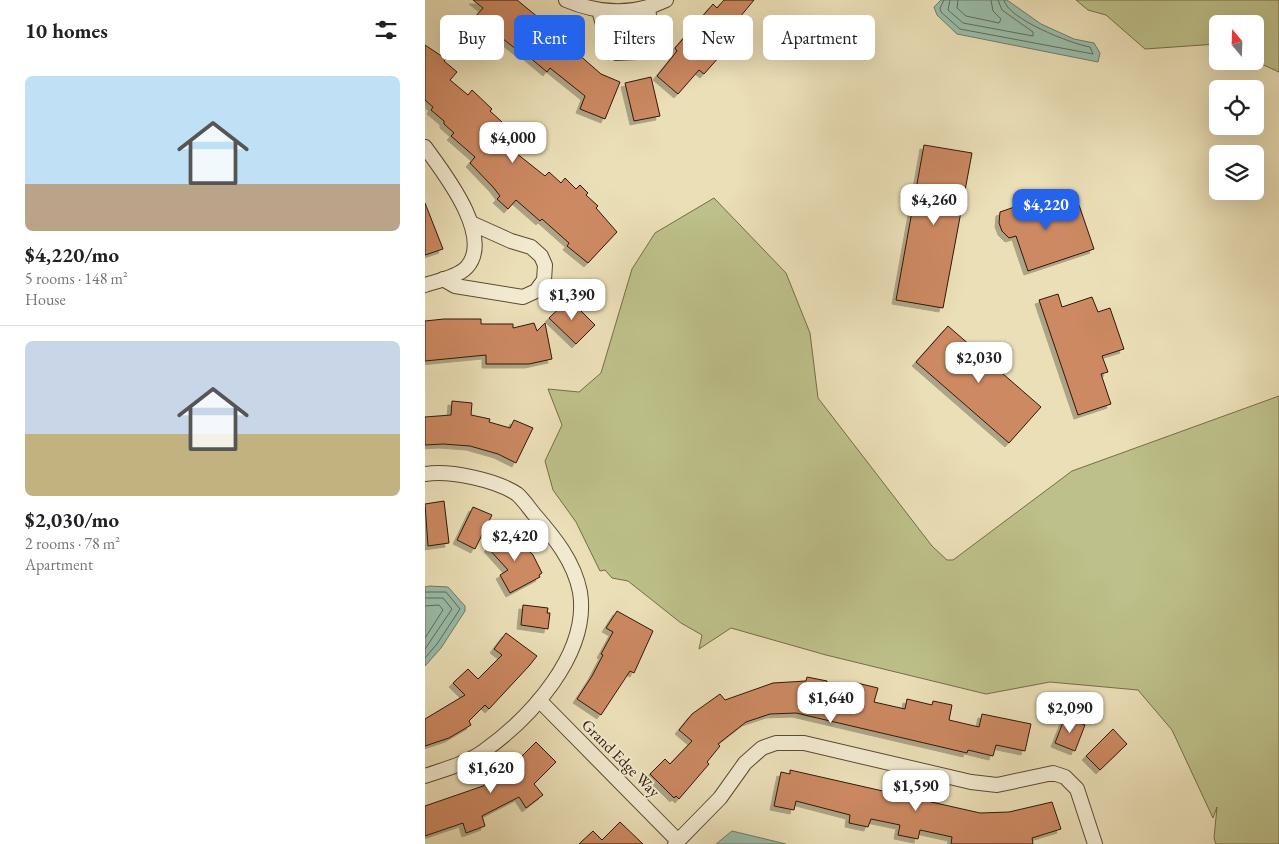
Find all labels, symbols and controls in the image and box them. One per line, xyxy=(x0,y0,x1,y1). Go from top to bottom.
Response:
chip: Buy xyxy=(440,15,504,60)
chip: Rent xyxy=(514,15,585,60)
chip: Filters xyxy=(595,15,673,60)
chip: New xyxy=(683,15,753,60)
chip: Apartment xyxy=(763,15,875,60)
north arrow xyxy=(1209,15,1264,70)
map controls xyxy=(1209,15,1264,200)
icon: filters xyxy=(372,16,400,44)
text: 10 homes xyxy=(25,17,108,44)
button: locate xyxy=(1209,80,1264,135)
icon: home xyxy=(168,108,258,198)
pin: $4,000 xyxy=(472,121,554,164)
text: $4,000 xyxy=(490,127,536,148)
button: layers xyxy=(1209,145,1264,200)
pin: $4,260 xyxy=(893,184,975,226)
pin: $4,220 xyxy=(1005,188,1087,231)
text: $4,260 xyxy=(911,189,957,210)
text: $4,220 xyxy=(1023,194,1069,215)
text: $4,220/mo xyxy=(25,241,119,268)
text: 5 rooms · 148 m² xyxy=(25,268,128,289)
pin: $1,390 xyxy=(531,278,613,321)
text: $1,390 xyxy=(549,284,595,305)
text: House xyxy=(25,289,66,310)
pin: $2,030 xyxy=(938,342,1020,384)
text: $2,030 xyxy=(956,347,1002,368)
icon: home xyxy=(168,374,258,464)
text: $2,030/mo xyxy=(25,506,119,533)
pin: $2,420 xyxy=(474,520,556,562)
text: $2,420 xyxy=(492,525,538,546)
text: 2 rooms · 78 m² xyxy=(25,533,120,554)
text: Apartment xyxy=(25,554,93,575)
pin: $1,640 xyxy=(790,682,872,724)
text: $1,640 xyxy=(808,687,854,708)
pin: $2,090 xyxy=(1029,692,1111,734)
text: $2,090 xyxy=(1047,697,1093,718)
street label: Grand Edge Way xyxy=(577,714,665,802)
pin: $1,620 xyxy=(450,752,532,794)
text: $1,620 xyxy=(468,757,514,778)
pin: $1,590 xyxy=(875,770,957,812)
text: $1,590 xyxy=(893,775,939,796)

